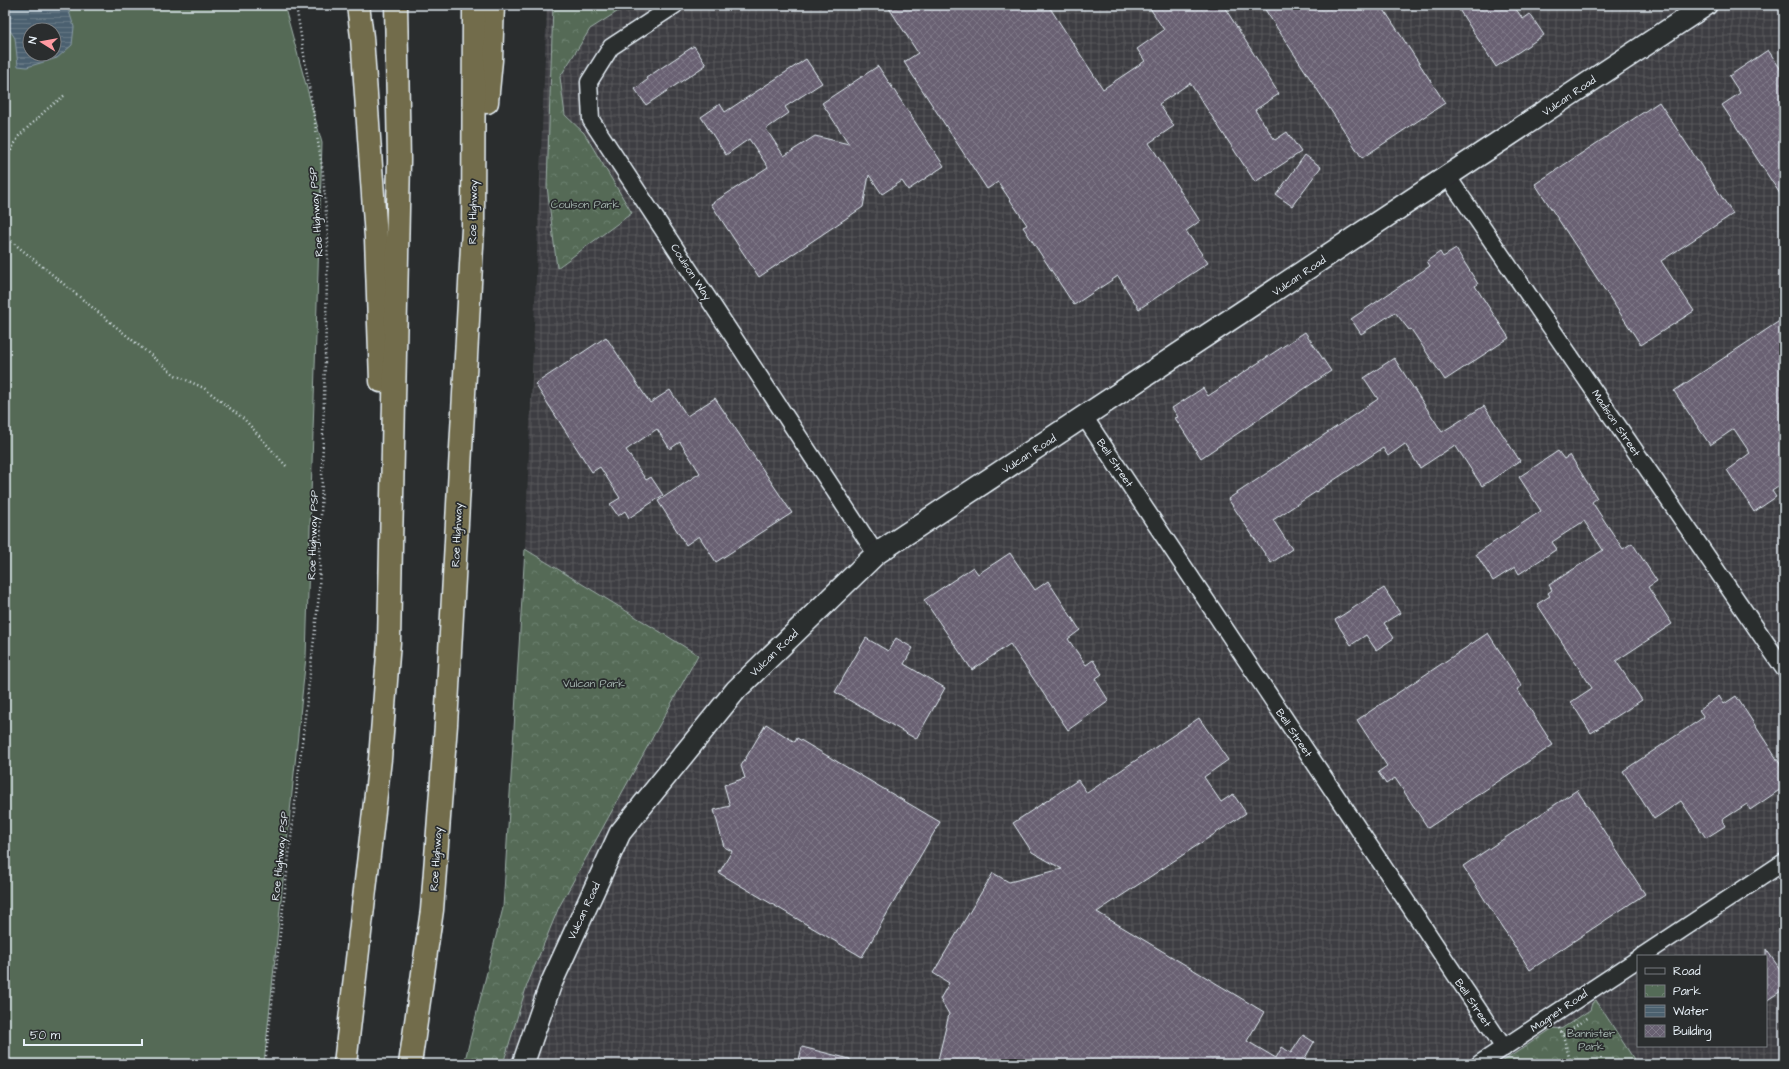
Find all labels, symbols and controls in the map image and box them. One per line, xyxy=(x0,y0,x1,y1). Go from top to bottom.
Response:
north arrow xyxy=(22,22,62,62)
text: N xyxy=(25,35,41,45)
street label: Vulcan Road xyxy=(1539,72,1599,120)
street label: Roe Highway PSP xyxy=(305,167,328,257)
street label: Roe Highway xyxy=(465,180,482,244)
park label: Coulson Park xyxy=(551,197,619,212)
street label: Coulson Way xyxy=(666,241,715,304)
street label: Vulcan Road xyxy=(1269,252,1329,300)
street label: Madison Street xyxy=(1588,387,1644,460)
street label: Vulcan Road xyxy=(999,431,1059,477)
street label: Bell Street xyxy=(1093,436,1137,491)
street label: Roe Highway PSP xyxy=(304,490,323,580)
street label: Roe Highway xyxy=(448,502,467,568)
street label: Vulcan Road xyxy=(747,626,802,680)
park label: Vulcan Park xyxy=(563,676,625,691)
street label: Bell Street xyxy=(1272,706,1316,761)
street label: Roe Highway PSP xyxy=(268,811,293,902)
street label: Roe Highway xyxy=(426,826,447,892)
street label: Vulcan Road xyxy=(564,879,604,942)
legend xyxy=(1637,955,1767,1047)
text: Road xyxy=(1673,963,1701,980)
street label: Bell Street xyxy=(1451,976,1495,1031)
text: Park xyxy=(1673,983,1701,1000)
street label: Magnet Road xyxy=(1527,986,1591,1036)
text: Water xyxy=(1673,1003,1709,1020)
scale bar xyxy=(24,1021,142,1047)
text: Building xyxy=(1673,1023,1711,1041)
park label: Bannister Park xyxy=(1567,1026,1615,1054)
text: 50 m xyxy=(30,1027,61,1044)

